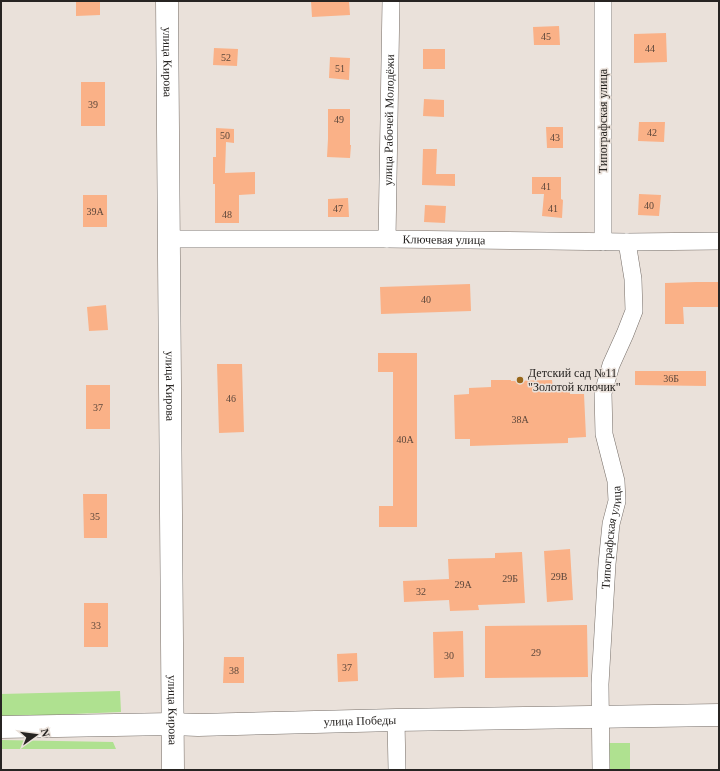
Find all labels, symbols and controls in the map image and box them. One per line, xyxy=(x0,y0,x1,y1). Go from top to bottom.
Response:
street label: улица Кирова xyxy=(160,27,175,98)
house number: 45 xyxy=(541,31,551,42)
house number: 44 xyxy=(645,43,655,54)
house number: 52 xyxy=(221,52,231,63)
street label: улица Рабочей Молодёжи xyxy=(381,54,397,186)
house number: 51 xyxy=(335,63,345,74)
street label: Типографская улица xyxy=(596,68,610,173)
house number: 39 xyxy=(88,99,98,110)
house number: 49 xyxy=(334,114,344,125)
house number: 42 xyxy=(647,127,657,138)
house number: 50 xyxy=(220,130,230,141)
house number: 43 xyxy=(550,132,560,143)
house number: 41 xyxy=(541,181,551,192)
house number: 40 xyxy=(644,200,654,211)
house number: 47 xyxy=(333,203,343,214)
house number: 41 xyxy=(548,203,558,214)
house number: 39А xyxy=(86,206,104,217)
house number: 48 xyxy=(222,209,232,220)
street label: Ключевая улица xyxy=(402,232,486,247)
house number: 40 xyxy=(421,294,431,305)
street label: улица Кирова xyxy=(163,351,177,422)
place label: Детский сад №11 "Золотой ключик" xyxy=(528,366,621,394)
house number: 36Б xyxy=(663,373,679,384)
marker: Детский сад №11 "Золотой ключик" xyxy=(515,375,525,385)
house number: 46 xyxy=(226,393,236,404)
house number: 37 xyxy=(93,402,103,413)
house number: 38А xyxy=(511,414,529,425)
house number: 40А xyxy=(396,434,414,445)
street label: Типографская улица xyxy=(599,485,624,590)
house number: 35 xyxy=(90,511,100,522)
house number: 29В xyxy=(551,571,568,582)
house number: 29Б xyxy=(502,573,518,584)
house number: 29А xyxy=(454,579,472,590)
house number: 32 xyxy=(416,586,426,597)
house number: 33 xyxy=(91,620,101,631)
house number: 29 xyxy=(531,647,541,658)
house number: 30 xyxy=(444,650,454,661)
house number: 37 xyxy=(342,662,352,673)
house number: 38 xyxy=(229,665,239,676)
street label: улица Кирова xyxy=(165,675,180,746)
street label: улица Победы xyxy=(323,713,396,729)
north arrow xyxy=(16,715,56,755)
text: N xyxy=(39,727,52,738)

